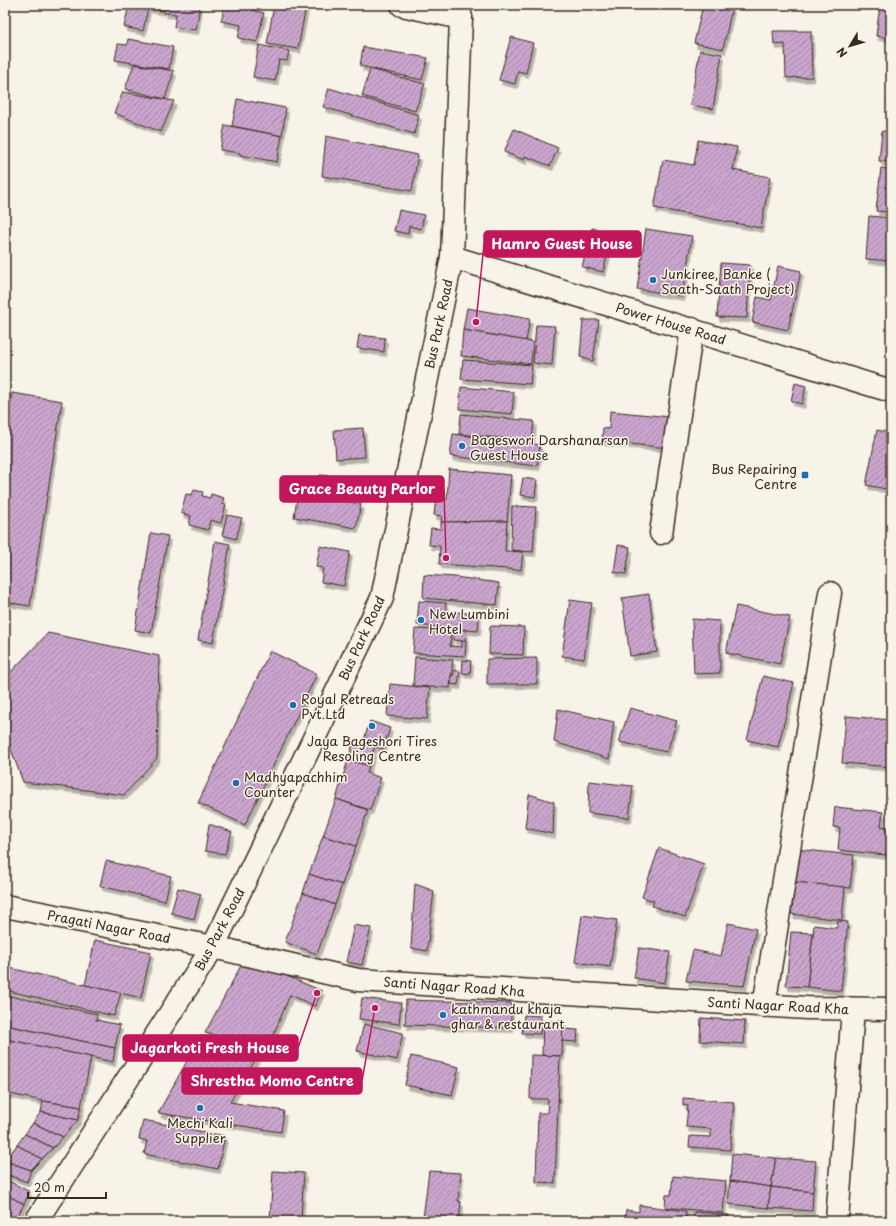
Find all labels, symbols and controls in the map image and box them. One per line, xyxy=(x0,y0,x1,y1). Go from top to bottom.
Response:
north arrow xyxy=(830,26,870,66)
text: N xyxy=(832,44,851,61)
callout: Hamro Guest House xyxy=(484,231,641,257)
text: Hamro Guest House xyxy=(491,233,633,254)
place label: Junkiree, Banke ( Saath-Saath Project) xyxy=(661,264,794,298)
marker: Junkiree, Banke ( Saath-Saath Project) xyxy=(648,275,658,285)
street label: Bus Park Road xyxy=(419,277,457,371)
street label: Power House Road xyxy=(613,297,729,349)
place label: Bageswori Darshanarsan Guest House xyxy=(470,430,629,464)
marker: Bageswori Darshanarsan Guest House xyxy=(457,441,467,451)
place label: Bus Repairing Centre xyxy=(711,459,797,493)
marker: Bus Repairing Centre xyxy=(800,470,810,480)
callout: Grace Beauty Parlor xyxy=(280,476,444,502)
text: Grace Beauty Parlor xyxy=(289,478,436,499)
street label: Bus Park Road xyxy=(333,593,389,683)
place label: New Lumbini Hotel xyxy=(429,604,509,638)
marker: New Lumbini Hotel xyxy=(416,615,426,625)
place label: Royal Retreads Pvt.Ltd xyxy=(301,689,394,723)
marker: Royal Retreads Pvt.Ltd xyxy=(288,700,298,710)
marker: Jaya Bageshori Tires Resoling Centre xyxy=(367,721,377,731)
place label: Jaya Bageshori Tires Resoling Centre xyxy=(307,731,437,765)
place label: Madhyapachhim Counter xyxy=(244,767,348,801)
marker: Madhyapachhim Counter xyxy=(231,778,241,788)
street label: Bus Park Road xyxy=(189,884,249,974)
street label: Pragati Nagar Road xyxy=(46,905,172,947)
street label: Santi Nagar Road Kha xyxy=(383,972,526,1000)
street label: Santi Nagar Road Kha xyxy=(707,992,849,1018)
place label: kathmandu khaja ghar & restaurant xyxy=(451,999,565,1033)
marker: kathmandu khaja ghar & restaurant xyxy=(438,1010,448,1020)
callout: Jagarkoti Fresh House xyxy=(123,1035,298,1061)
text: Jagarkoti Fresh House xyxy=(130,1037,290,1058)
callout: Shrestha Momo Centre xyxy=(182,1068,362,1094)
text: Shrestha Momo Centre xyxy=(190,1070,354,1091)
marker: Mechi Kali Supplier xyxy=(195,1103,205,1113)
place label: Mechi Kali Supplier xyxy=(167,1113,233,1147)
scale bar xyxy=(28,1174,106,1200)
text: 20 m xyxy=(34,1178,65,1196)

